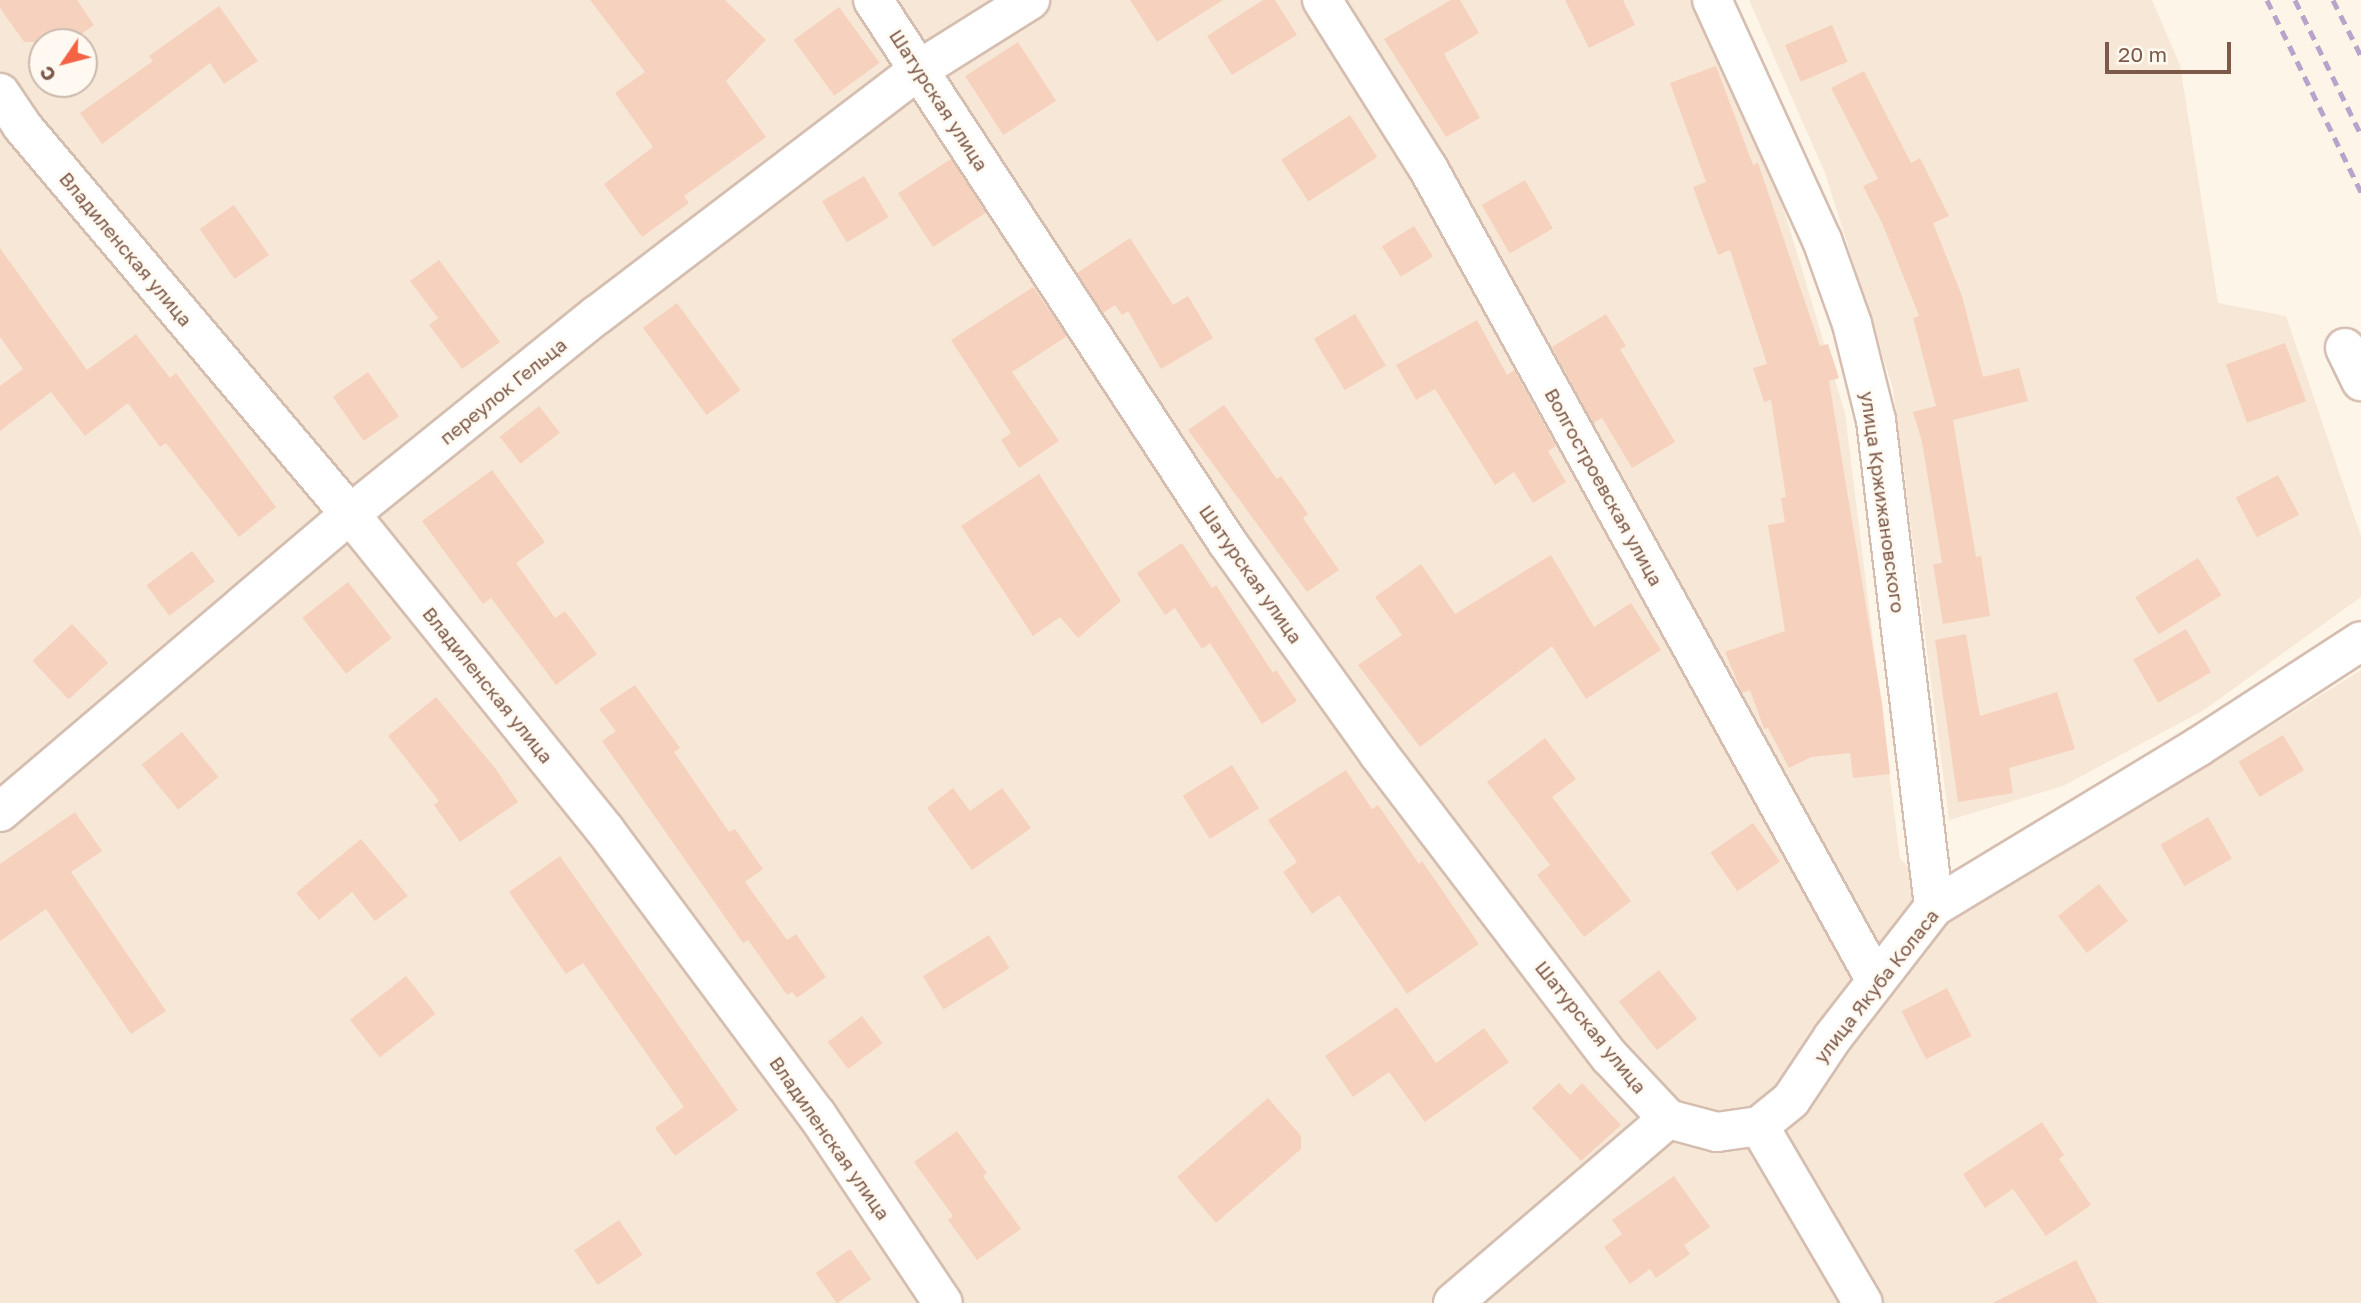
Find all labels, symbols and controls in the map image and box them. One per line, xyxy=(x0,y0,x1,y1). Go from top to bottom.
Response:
street label: Шатурская улица xyxy=(885,25,993,175)
north arrow xyxy=(28,28,98,98)
scale bar xyxy=(2109,28,2235,72)
text: 20 m xyxy=(2118,41,2167,67)
text: С xyxy=(34,62,60,86)
street label: Владиленская улица xyxy=(55,167,197,331)
street label: переулок Гельца xyxy=(435,333,571,449)
street label: Волгостроевская улица xyxy=(1540,384,1668,590)
street label: улица Кржижановского xyxy=(1856,390,1910,614)
street label: Шатурская улица xyxy=(1195,500,1307,648)
street label: Владиленская улица xyxy=(418,602,558,768)
street label: улица Якуба Коласа xyxy=(1809,904,1943,1068)
street label: Шатурская улица xyxy=(1531,956,1651,1098)
street label: Владиленская улица xyxy=(765,1052,895,1224)

